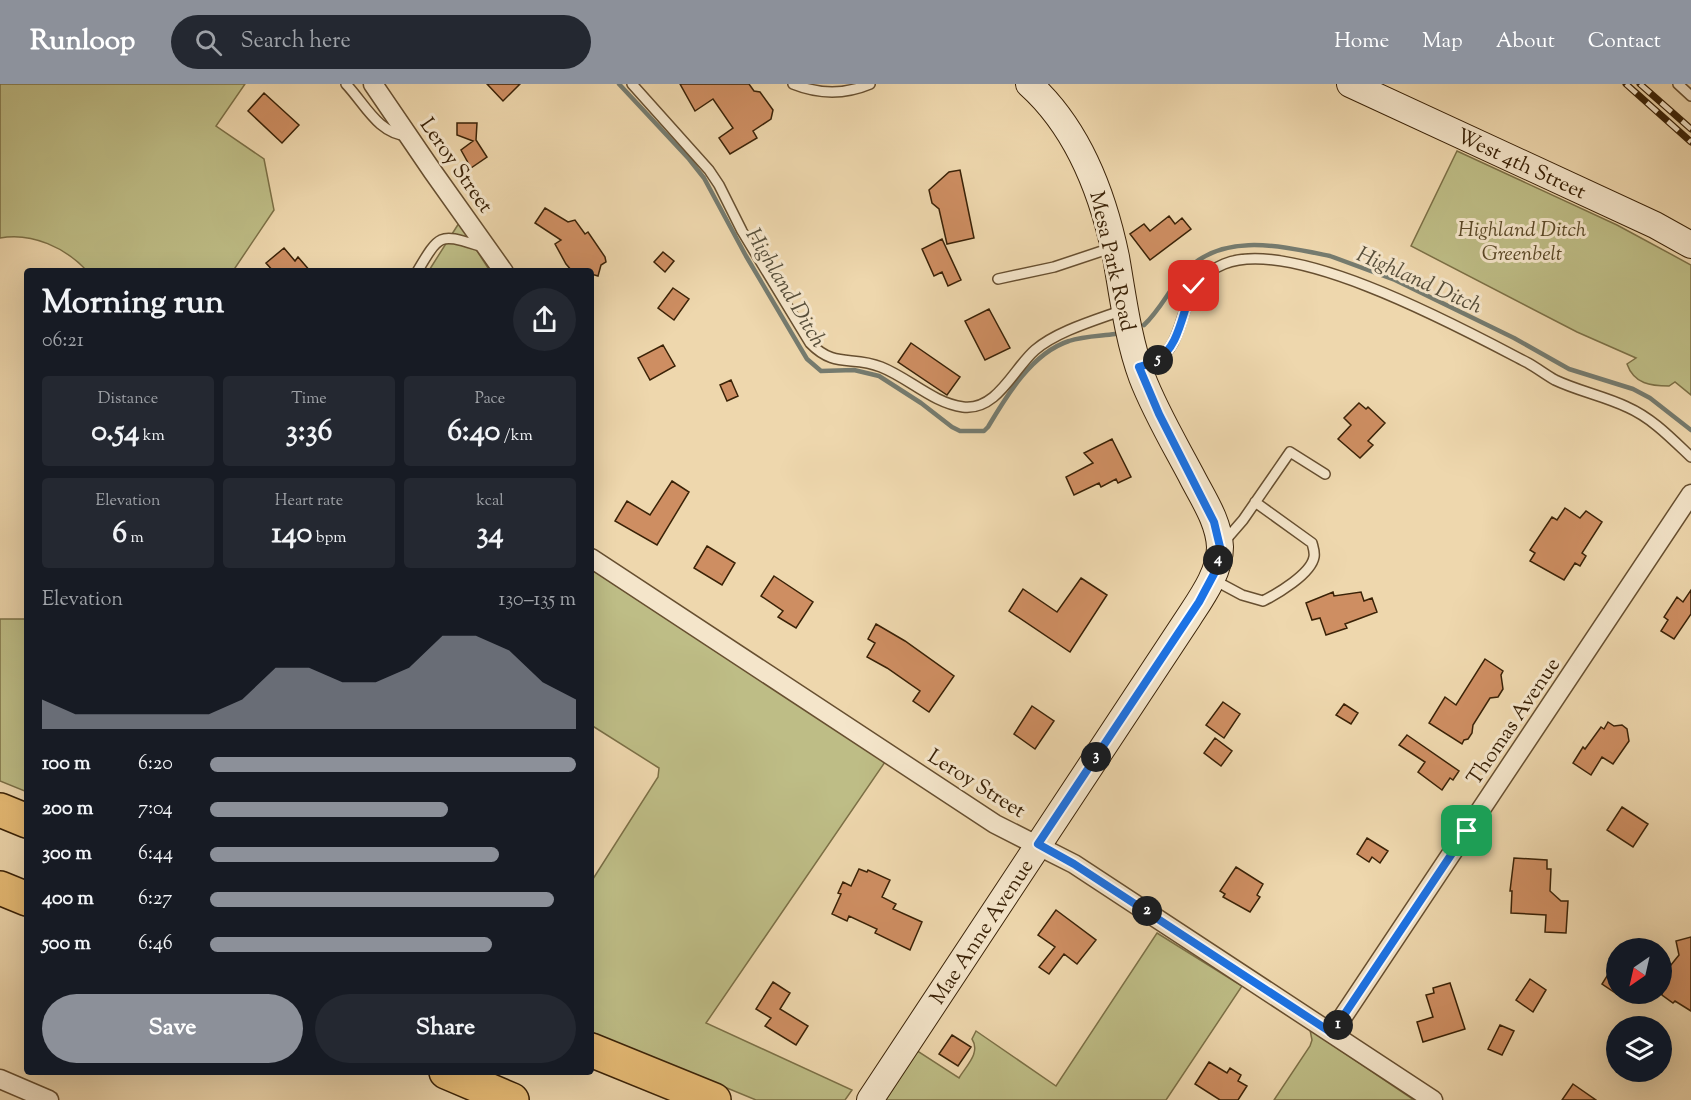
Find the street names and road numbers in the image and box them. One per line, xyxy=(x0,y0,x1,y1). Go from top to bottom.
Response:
street label: Leroy Street xyxy=(411,112,499,220)
street label: West 4th Street xyxy=(1451,122,1590,208)
street label: Mesa Park Road xyxy=(1080,188,1142,335)
street label: Thomas Avenue xyxy=(1461,652,1569,792)
street label: Leroy Street xyxy=(921,743,1031,827)
street label: Mae Anne Avenue xyxy=(924,854,1042,1011)

